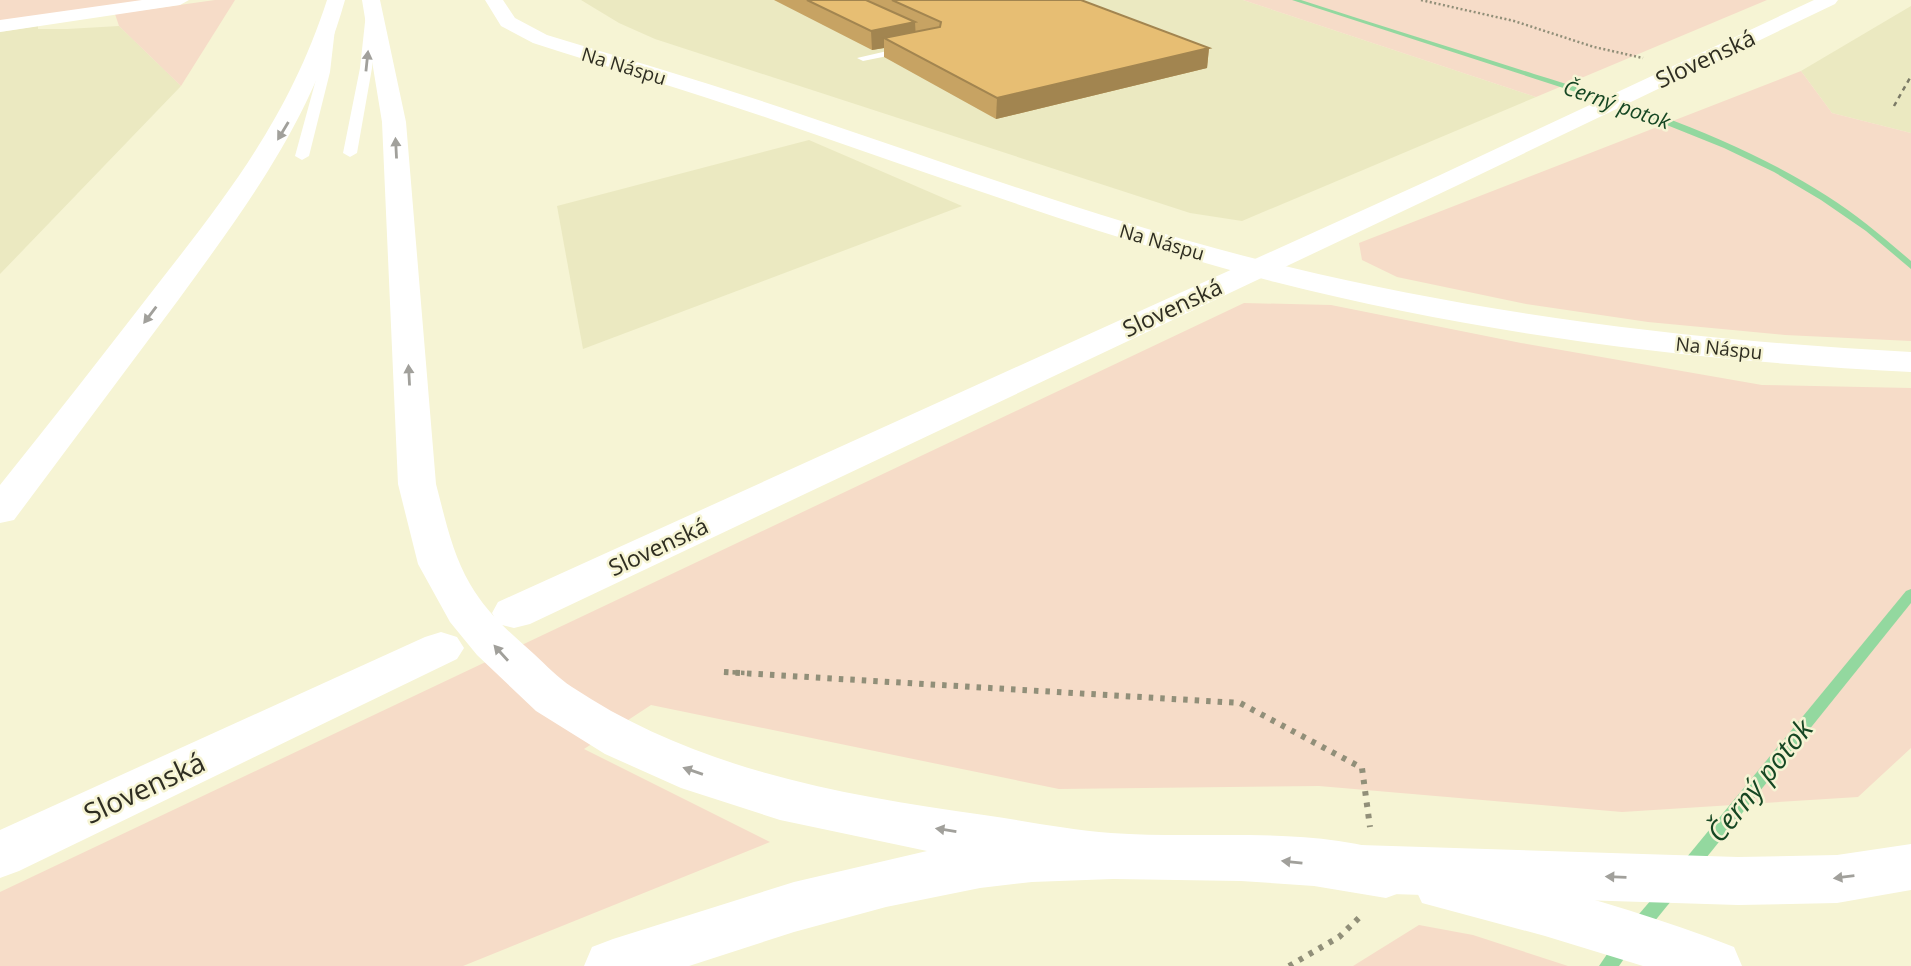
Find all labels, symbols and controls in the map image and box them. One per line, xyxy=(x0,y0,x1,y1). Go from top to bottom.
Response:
street label: Slovenská xyxy=(1650,21,1760,95)
street label: Na Náspu xyxy=(579,41,669,91)
one-way arrow xyxy=(361,50,372,72)
water label: Černý potok xyxy=(1560,73,1675,136)
one-way arrow xyxy=(277,121,290,141)
one-way arrow xyxy=(390,136,401,158)
street label: Na Náspu xyxy=(1117,218,1207,266)
street label: Slovenská xyxy=(1117,270,1227,344)
one-way arrow xyxy=(143,306,157,325)
street label: Na Náspu xyxy=(1674,331,1764,365)
one-way arrow xyxy=(403,363,414,385)
street label: Slovenská xyxy=(603,509,713,583)
one-way arrow xyxy=(493,644,509,662)
water label: Černý potok xyxy=(1698,709,1821,850)
street label: Slovenská xyxy=(77,742,211,832)
one-way arrow xyxy=(682,765,703,776)
one-way arrow xyxy=(935,825,957,836)
one-way arrow xyxy=(1280,856,1302,867)
one-way arrow xyxy=(1605,872,1627,883)
one-way arrow xyxy=(1832,872,1854,883)

